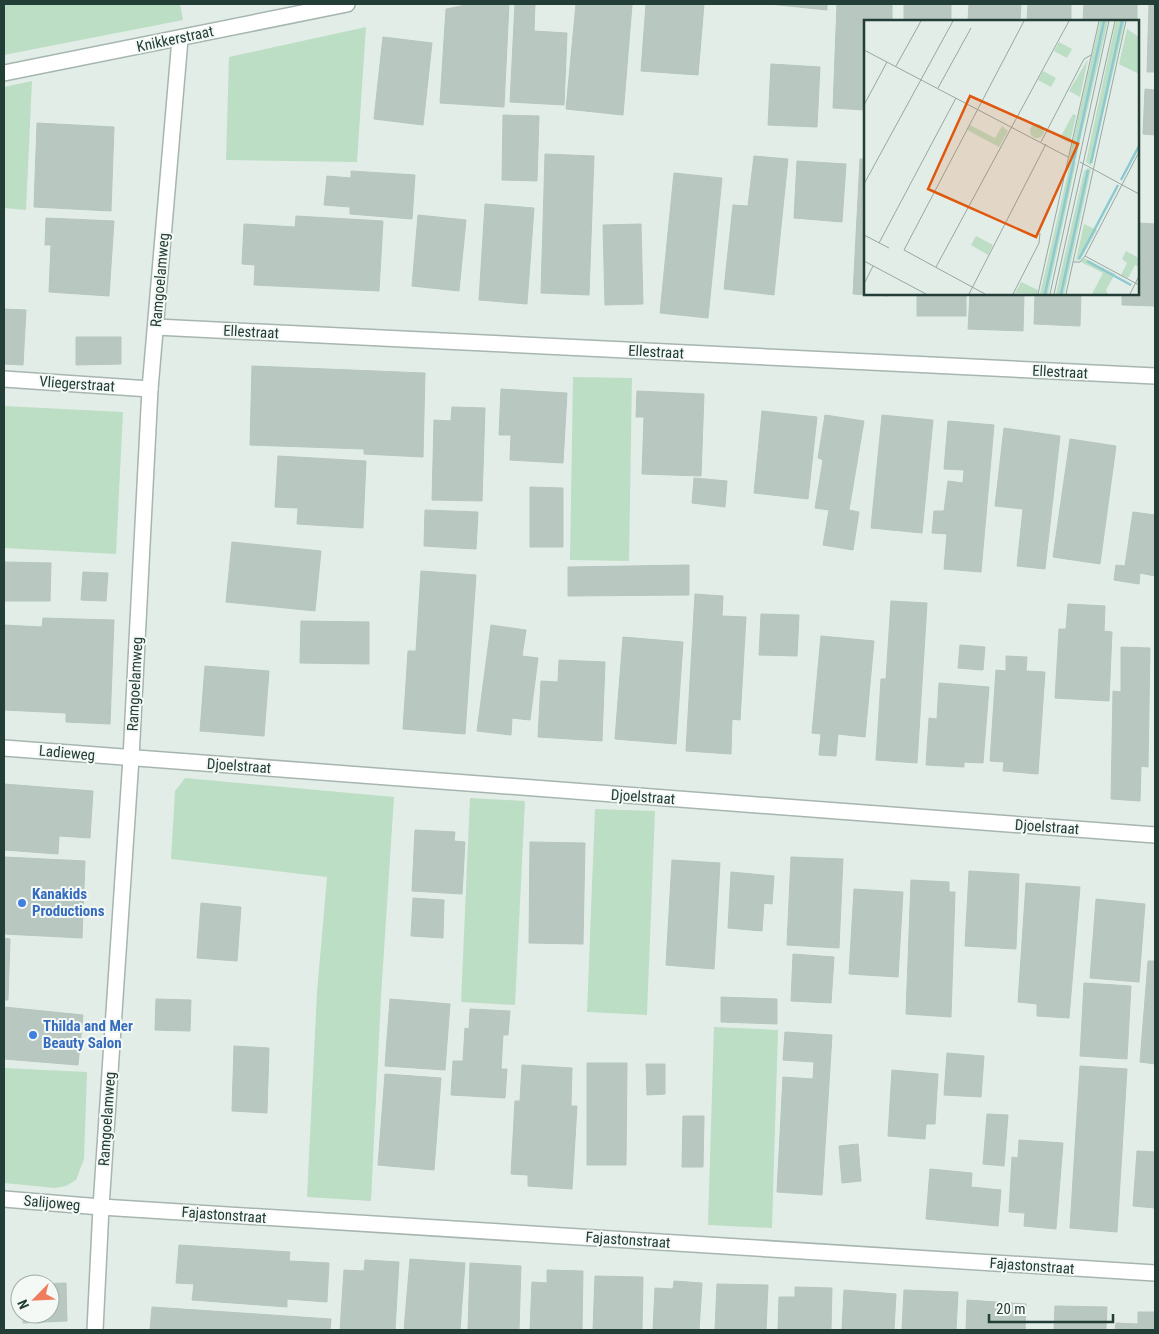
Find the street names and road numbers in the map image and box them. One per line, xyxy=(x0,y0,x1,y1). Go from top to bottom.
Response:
street label: Knikkerstraat xyxy=(135,22,215,56)
street label: Ramgoelamweg xyxy=(147,232,173,328)
street label: Ellestraat xyxy=(223,322,279,342)
street label: Ellestraat xyxy=(628,342,684,362)
street label: Ellestraat xyxy=(1032,362,1088,382)
street label: Vliegerstraat xyxy=(39,372,115,396)
street label: Ramgoelamweg xyxy=(124,636,146,732)
street label: Ladieweg xyxy=(38,742,96,764)
street label: Djoelstraat xyxy=(206,755,272,777)
street label: Djoelstraat xyxy=(610,786,676,808)
street label: Djoelstraat xyxy=(1014,816,1080,838)
street label: Ramgoelamweg xyxy=(95,1071,119,1167)
street label: Salijoweg xyxy=(23,1192,81,1214)
street label: Fajastonstraat xyxy=(181,1203,267,1227)
street label: Fajastonstraat xyxy=(585,1228,671,1252)
street label: Fajastonstraat xyxy=(989,1254,1075,1278)

